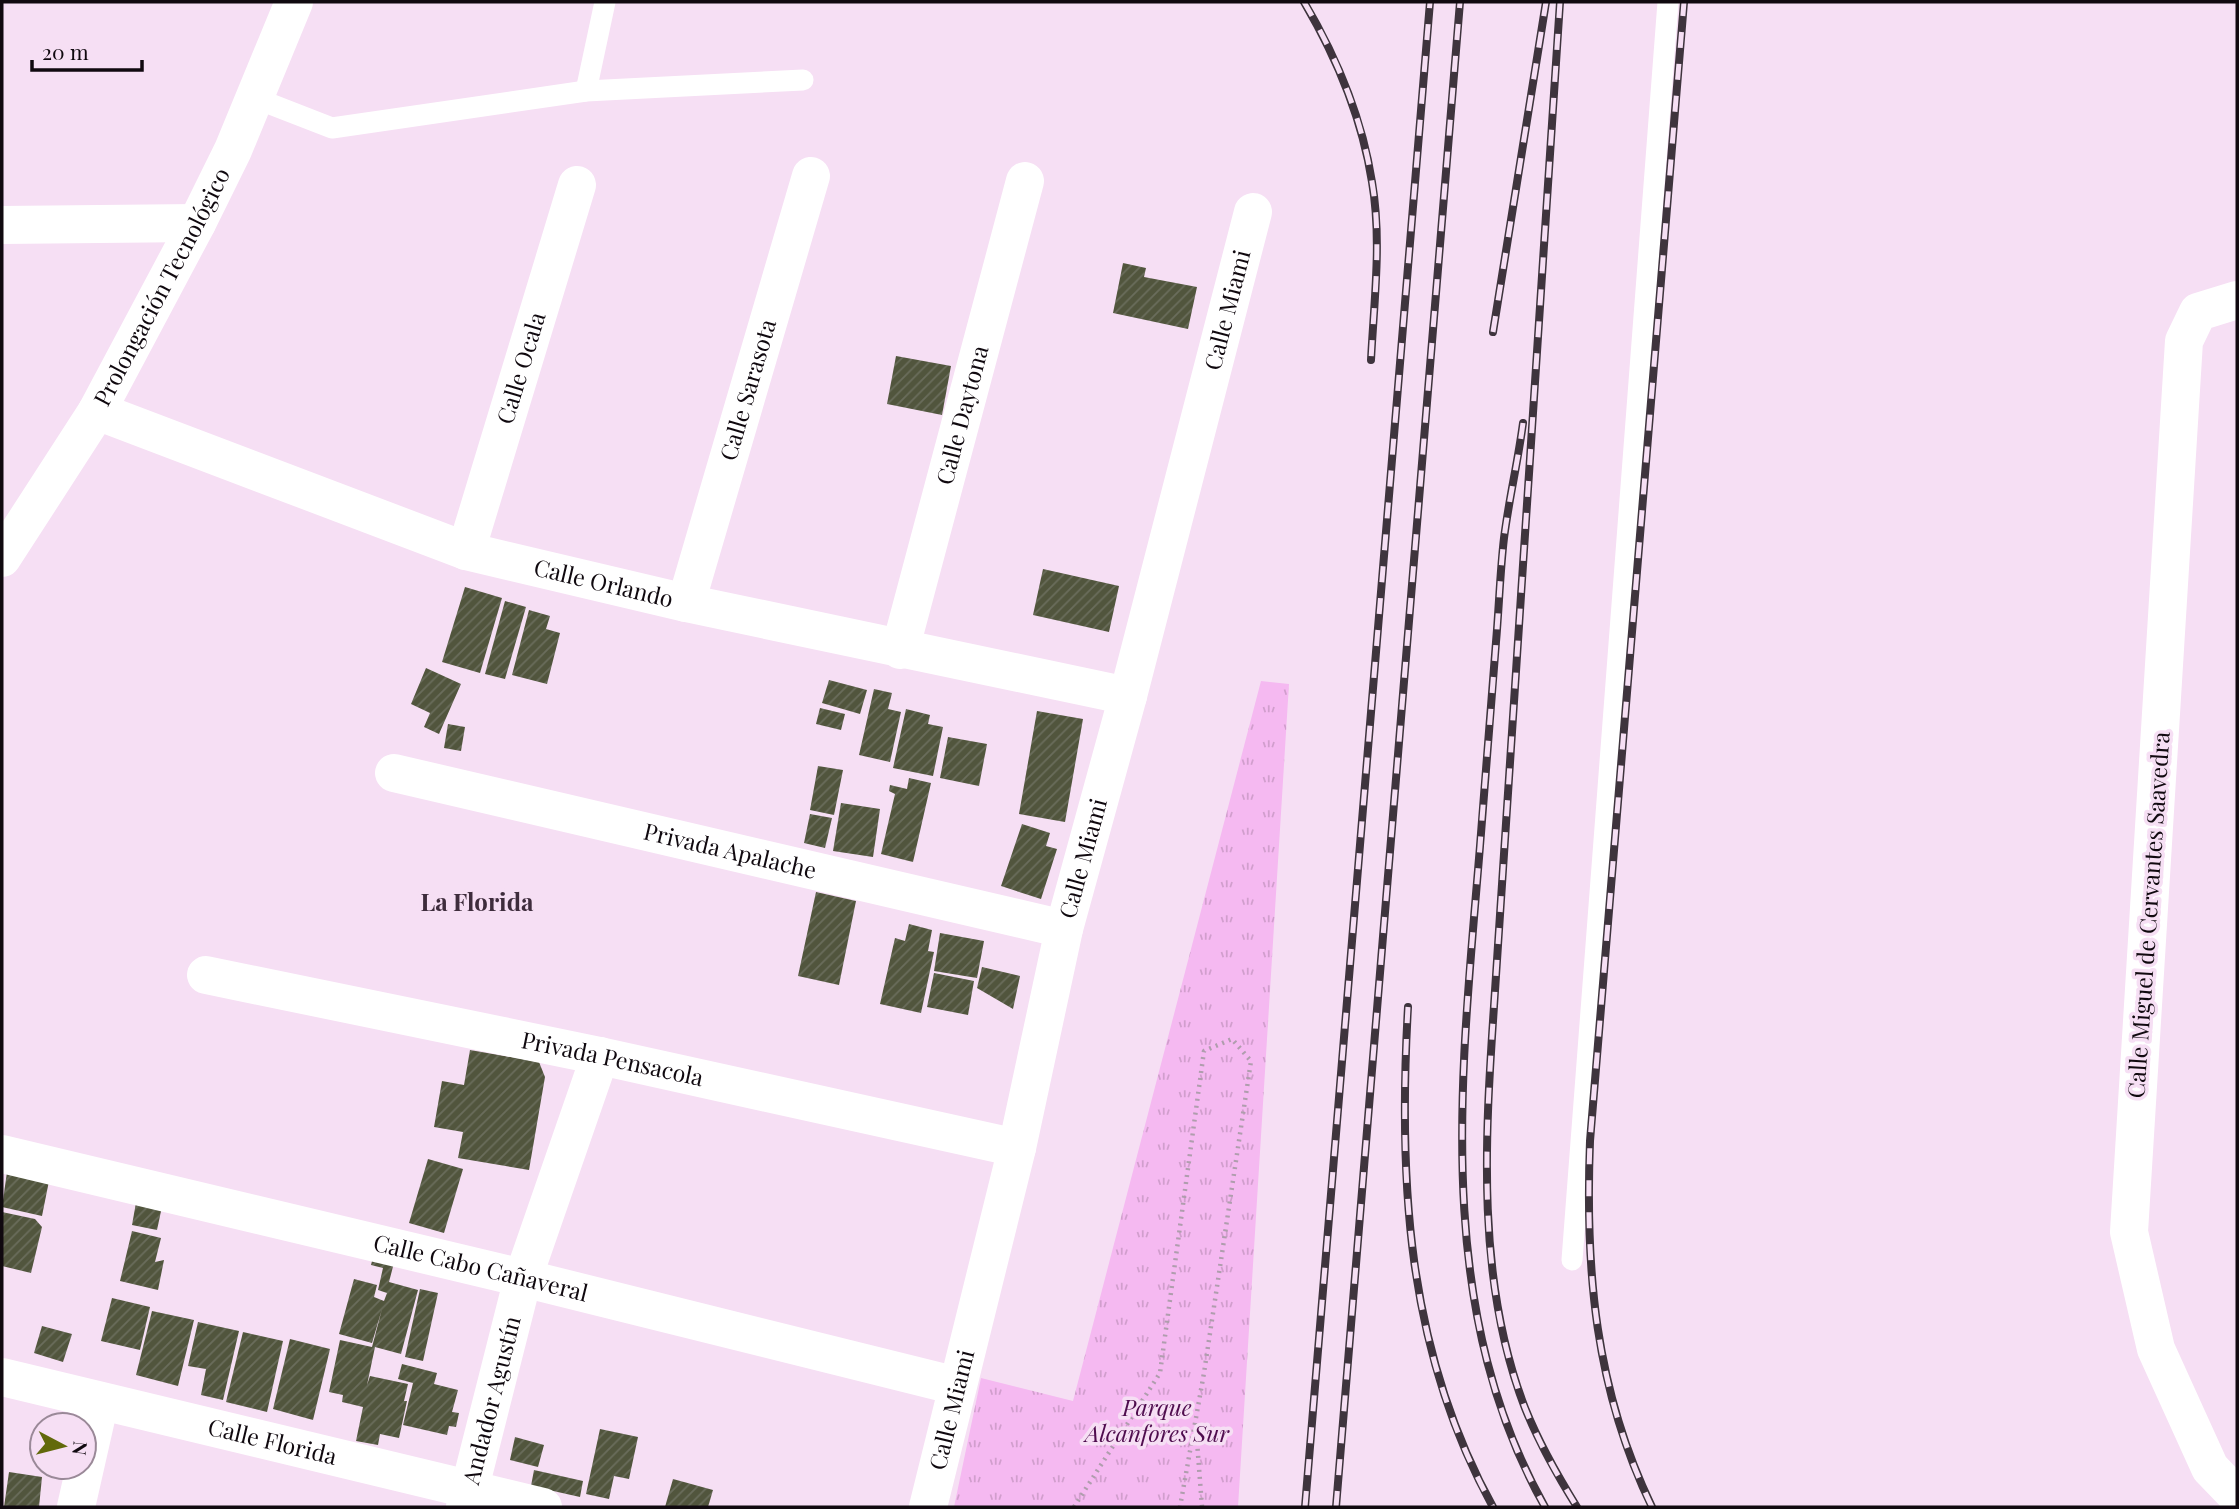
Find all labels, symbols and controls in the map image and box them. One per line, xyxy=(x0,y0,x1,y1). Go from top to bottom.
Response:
scale bar xyxy=(32,28,142,72)
text: 20 m xyxy=(42,37,89,65)
street label: Prolongación Tecnológico xyxy=(86,162,236,411)
street label: Calle Miami xyxy=(1196,246,1257,373)
street label: Calle Ocala xyxy=(488,308,552,427)
street label: Calle Sarasota xyxy=(712,315,782,464)
street label: Calle Daytona xyxy=(928,341,995,488)
street label: Calle Orlando xyxy=(531,551,677,613)
street label: Calle Miguel de Cervantes Saavedra xyxy=(2119,730,2176,1099)
street label: Calle Miami xyxy=(1051,794,1113,922)
street label: Privada Apalache xyxy=(641,815,820,885)
district label: La Florida xyxy=(421,885,534,917)
street label: Privada Pensacola xyxy=(519,1023,707,1092)
street label: Calle Cabo Cañaveral xyxy=(371,1226,592,1308)
street label: Andador Agustín xyxy=(454,1312,527,1488)
street label: Calle Miami xyxy=(921,1346,981,1473)
park label: Parque Alcanfores Sur xyxy=(1083,1391,1230,1448)
street label: Calle Florida xyxy=(205,1410,341,1471)
north arrow xyxy=(28,1411,98,1481)
text: N xyxy=(67,1440,95,1457)

